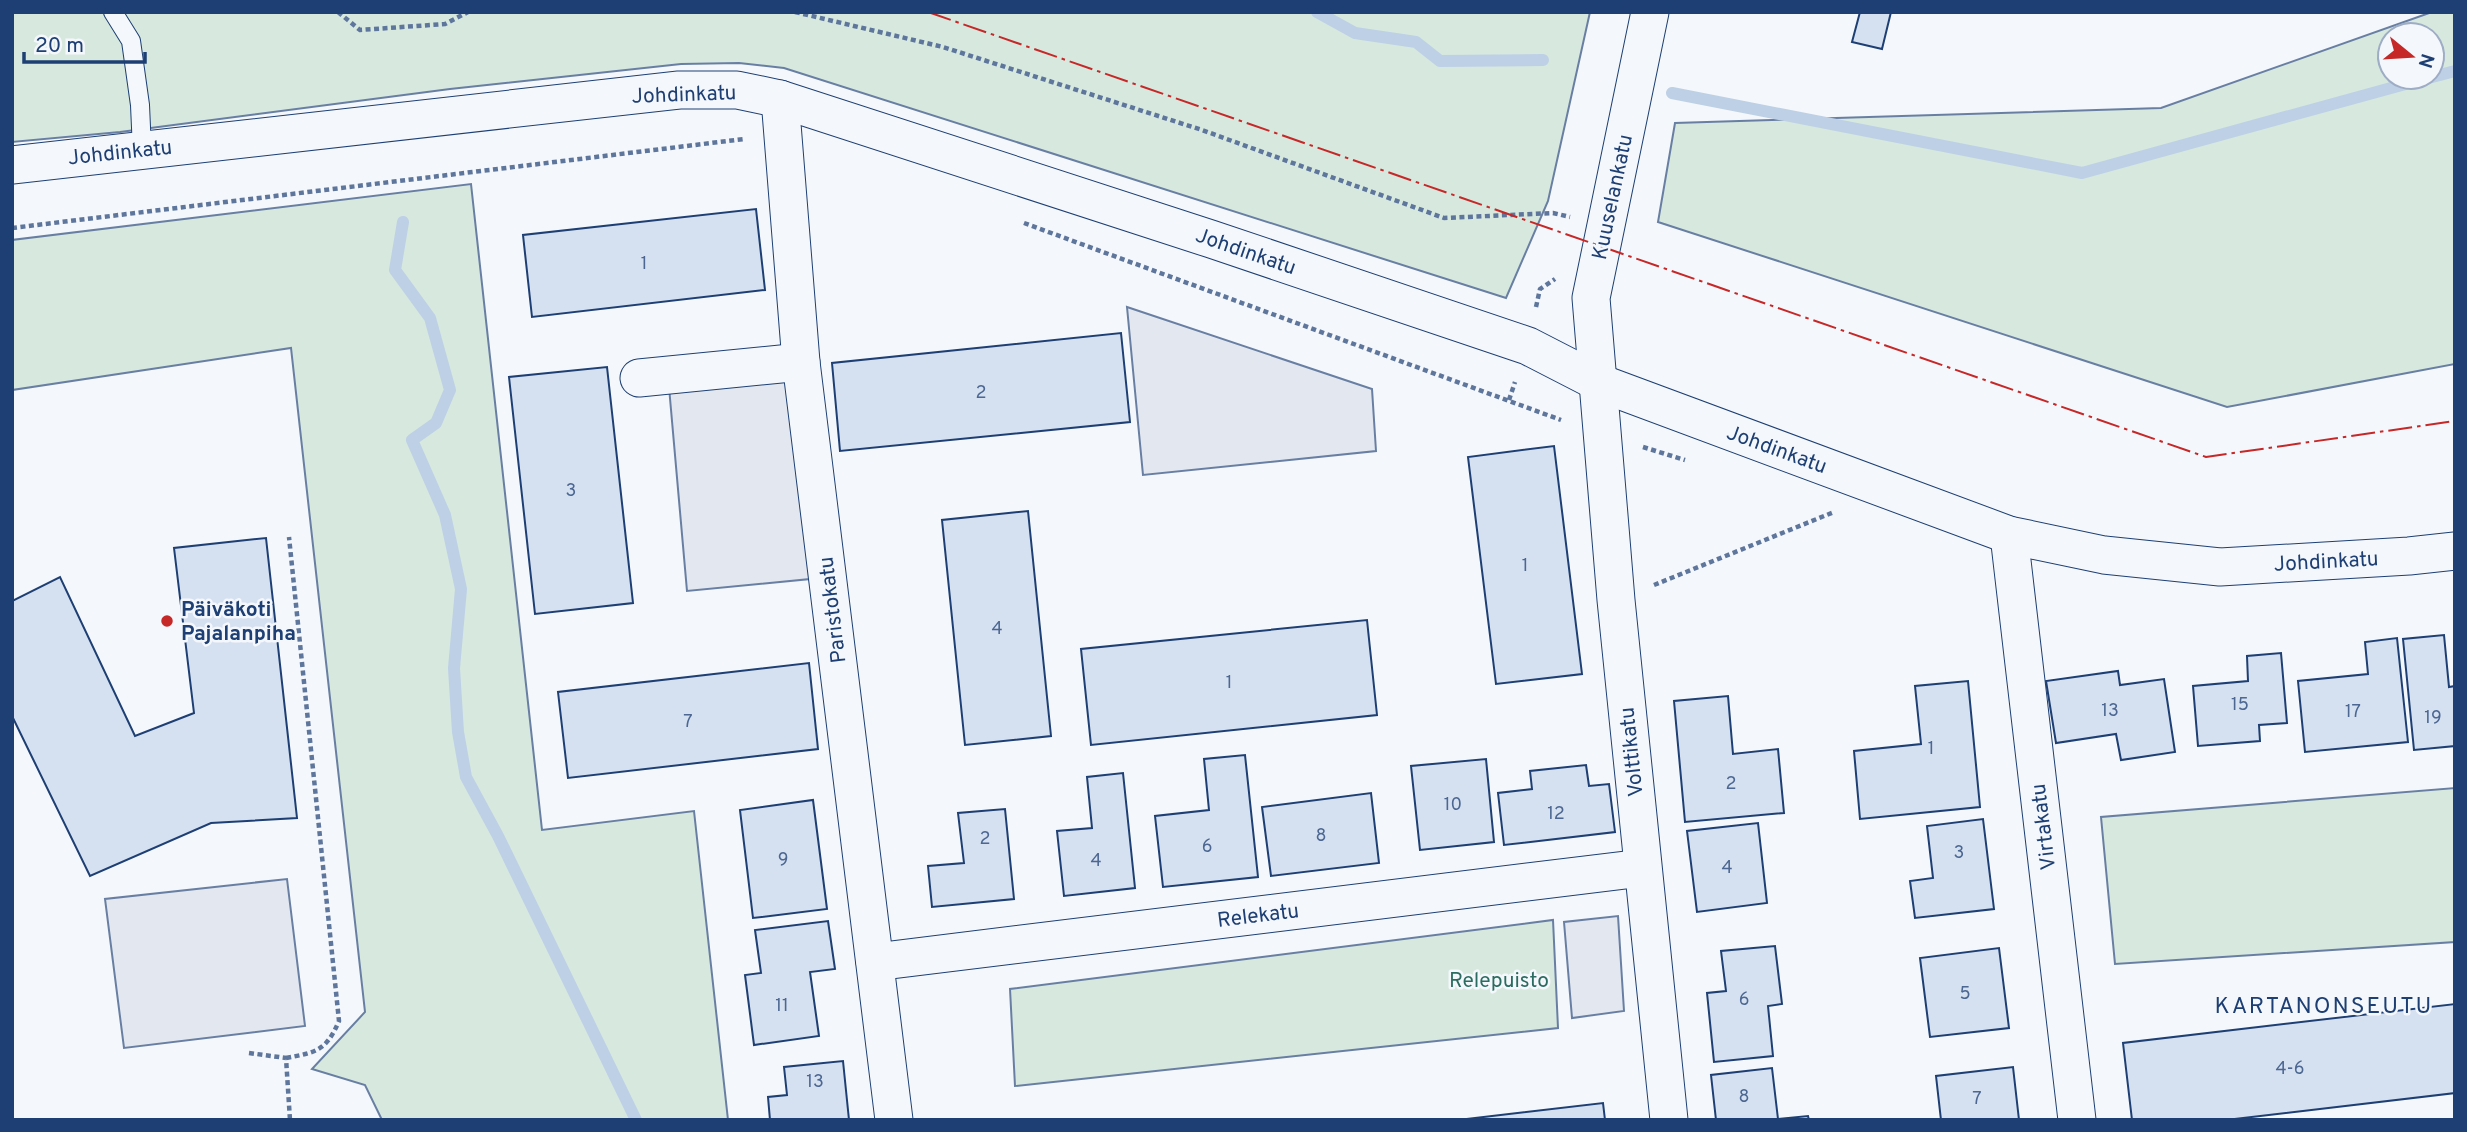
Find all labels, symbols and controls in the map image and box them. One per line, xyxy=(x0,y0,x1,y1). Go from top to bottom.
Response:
scale bar xyxy=(24,21,145,65)
north arrow xyxy=(2376,21,2446,91)
text: 20 m xyxy=(35,33,84,60)
text: N xyxy=(2412,50,2439,71)
street label: Johdinkatu xyxy=(631,80,737,111)
street label: Kuuselankatu xyxy=(1587,132,1640,263)
street label: Johdinkatu xyxy=(67,135,174,172)
street label: Johdinkatu xyxy=(1192,223,1299,282)
house number: 1 xyxy=(641,253,647,276)
house number: 2 xyxy=(975,382,987,405)
street label: Johdinkatu xyxy=(1723,420,1830,481)
house number: 3 xyxy=(566,480,576,503)
street label: Johdinkatu xyxy=(2273,546,2379,579)
street label: Paristokatu xyxy=(814,555,853,665)
house number: 1 xyxy=(1522,555,1528,578)
place label: Päiväkoti Pajalanpiha xyxy=(181,597,296,648)
marker: Päiväkoti Pajalanpiha xyxy=(159,613,175,629)
house number: 4 xyxy=(991,618,1003,641)
house number: 1 xyxy=(1226,672,1232,695)
house number: 15 xyxy=(2231,694,2249,717)
house number: 13 xyxy=(2101,700,2119,723)
house number: 17 xyxy=(2345,701,2361,724)
street label: Volttikatu xyxy=(1614,706,1651,798)
house number: 19 xyxy=(2424,707,2442,730)
house number: 7 xyxy=(683,711,693,734)
house number: 1 xyxy=(1928,738,1934,761)
house number: 2 xyxy=(1725,773,1737,796)
street label: Virtakatu xyxy=(2026,782,2063,872)
house number: 10 xyxy=(1444,794,1462,817)
house number: 12 xyxy=(1547,803,1565,826)
house number: 8 xyxy=(1316,825,1327,848)
house number: 2 xyxy=(979,828,991,851)
house number: 6 xyxy=(1202,836,1212,859)
house number: 3 xyxy=(1954,842,1964,865)
house number: 9 xyxy=(778,849,788,872)
house number: 4 xyxy=(1090,850,1102,873)
house number: 4 xyxy=(1721,857,1733,880)
street label: Relekatu xyxy=(1216,898,1301,935)
park label: Relepuisto xyxy=(1449,968,1549,995)
house number: 5 xyxy=(1959,983,1971,1006)
house number: 6 xyxy=(1739,989,1749,1012)
district label: KARTANONSEUTU xyxy=(2215,993,2433,1022)
house number: 11 xyxy=(775,995,789,1018)
house number: 4-6 xyxy=(2275,1058,2305,1081)
house number: 13 xyxy=(806,1071,824,1094)
house number: 8 xyxy=(1739,1086,1750,1109)
house number: 7 xyxy=(1972,1088,1982,1111)

